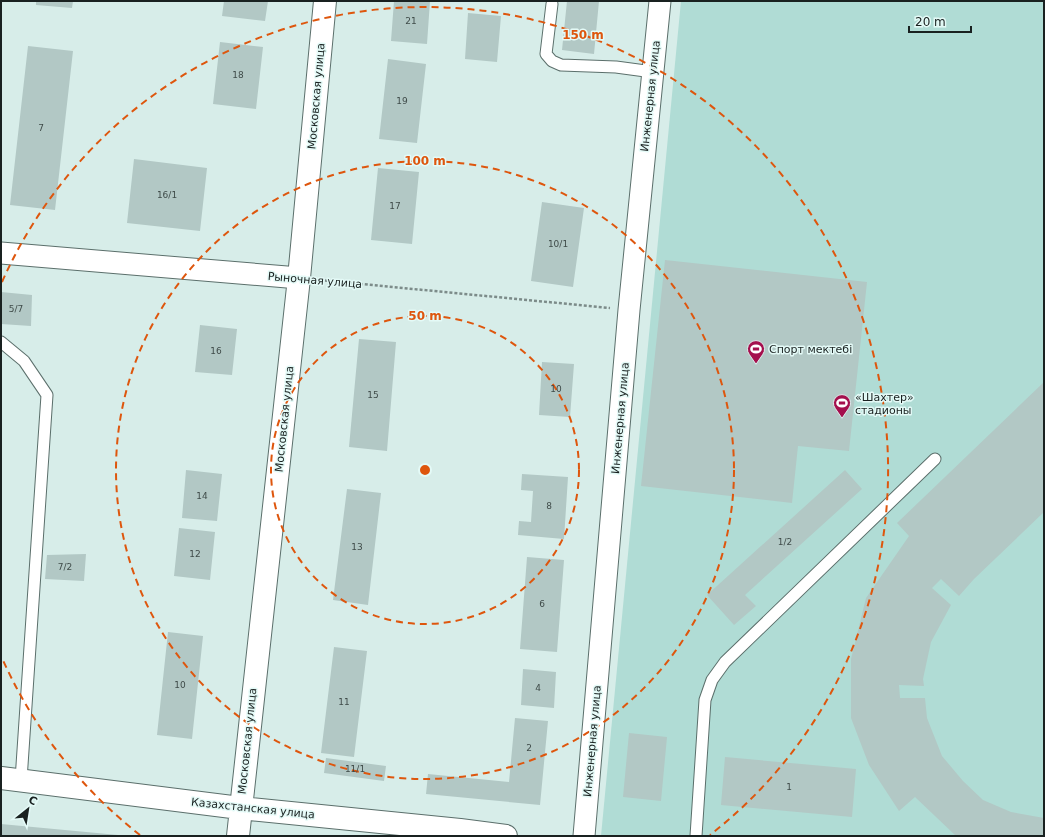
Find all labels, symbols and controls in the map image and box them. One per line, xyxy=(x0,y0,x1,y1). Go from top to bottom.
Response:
scale bar xyxy=(909,8,971,34)
text: 20 m xyxy=(915,15,946,29)
house number: 21 xyxy=(405,16,417,26)
text: 150 m xyxy=(562,28,604,42)
street label: Инженерная улица xyxy=(638,40,663,152)
street label: Московская улица xyxy=(305,42,328,150)
house number: 18 xyxy=(232,70,244,80)
house number: 19 xyxy=(396,96,408,106)
house number: 7 xyxy=(38,123,44,133)
text: 100 m xyxy=(404,154,446,168)
house number: 16/1 xyxy=(157,190,177,200)
house number: 17 xyxy=(389,201,401,211)
house number: 10/1 xyxy=(548,239,568,249)
street label: Рыночная улица xyxy=(267,270,363,291)
house number: 5/7 xyxy=(9,304,23,314)
text: 50 m xyxy=(408,309,442,323)
sports icon: Спорт мектебі xyxy=(746,339,766,364)
place label: Спорт мектебі xyxy=(769,343,852,356)
house number: 16 xyxy=(210,346,222,356)
street label: Инженерная улица xyxy=(609,362,632,474)
street label: Московская улица xyxy=(272,365,297,473)
house number: 10 xyxy=(550,384,562,394)
house number: 15 xyxy=(367,390,379,400)
place label: «Шахтер» стадионы xyxy=(855,391,914,417)
sports icon: «Шахтер» стадионы xyxy=(832,393,852,418)
centre of rings xyxy=(418,463,432,477)
house number: 14 xyxy=(196,491,208,501)
house number: 8 xyxy=(546,501,552,511)
house number: 1/2 xyxy=(778,537,792,547)
house number: 13 xyxy=(351,542,363,552)
house number: 12 xyxy=(189,549,201,559)
house number: 7/2 xyxy=(58,562,72,572)
house number: 6 xyxy=(539,599,545,609)
house number: 10 xyxy=(174,680,186,690)
house number: 4 xyxy=(535,683,541,693)
street label: Инженерная улица xyxy=(581,685,604,797)
street label: Московская улица xyxy=(235,687,260,795)
house number: 11 xyxy=(338,697,350,707)
house number: 2 xyxy=(526,743,532,753)
house number: 11/1 xyxy=(345,764,365,774)
house number: 1 xyxy=(786,782,792,792)
north arrow xyxy=(8,789,48,829)
text: С xyxy=(26,793,39,808)
street label: Казахстанская улица xyxy=(190,796,316,821)

